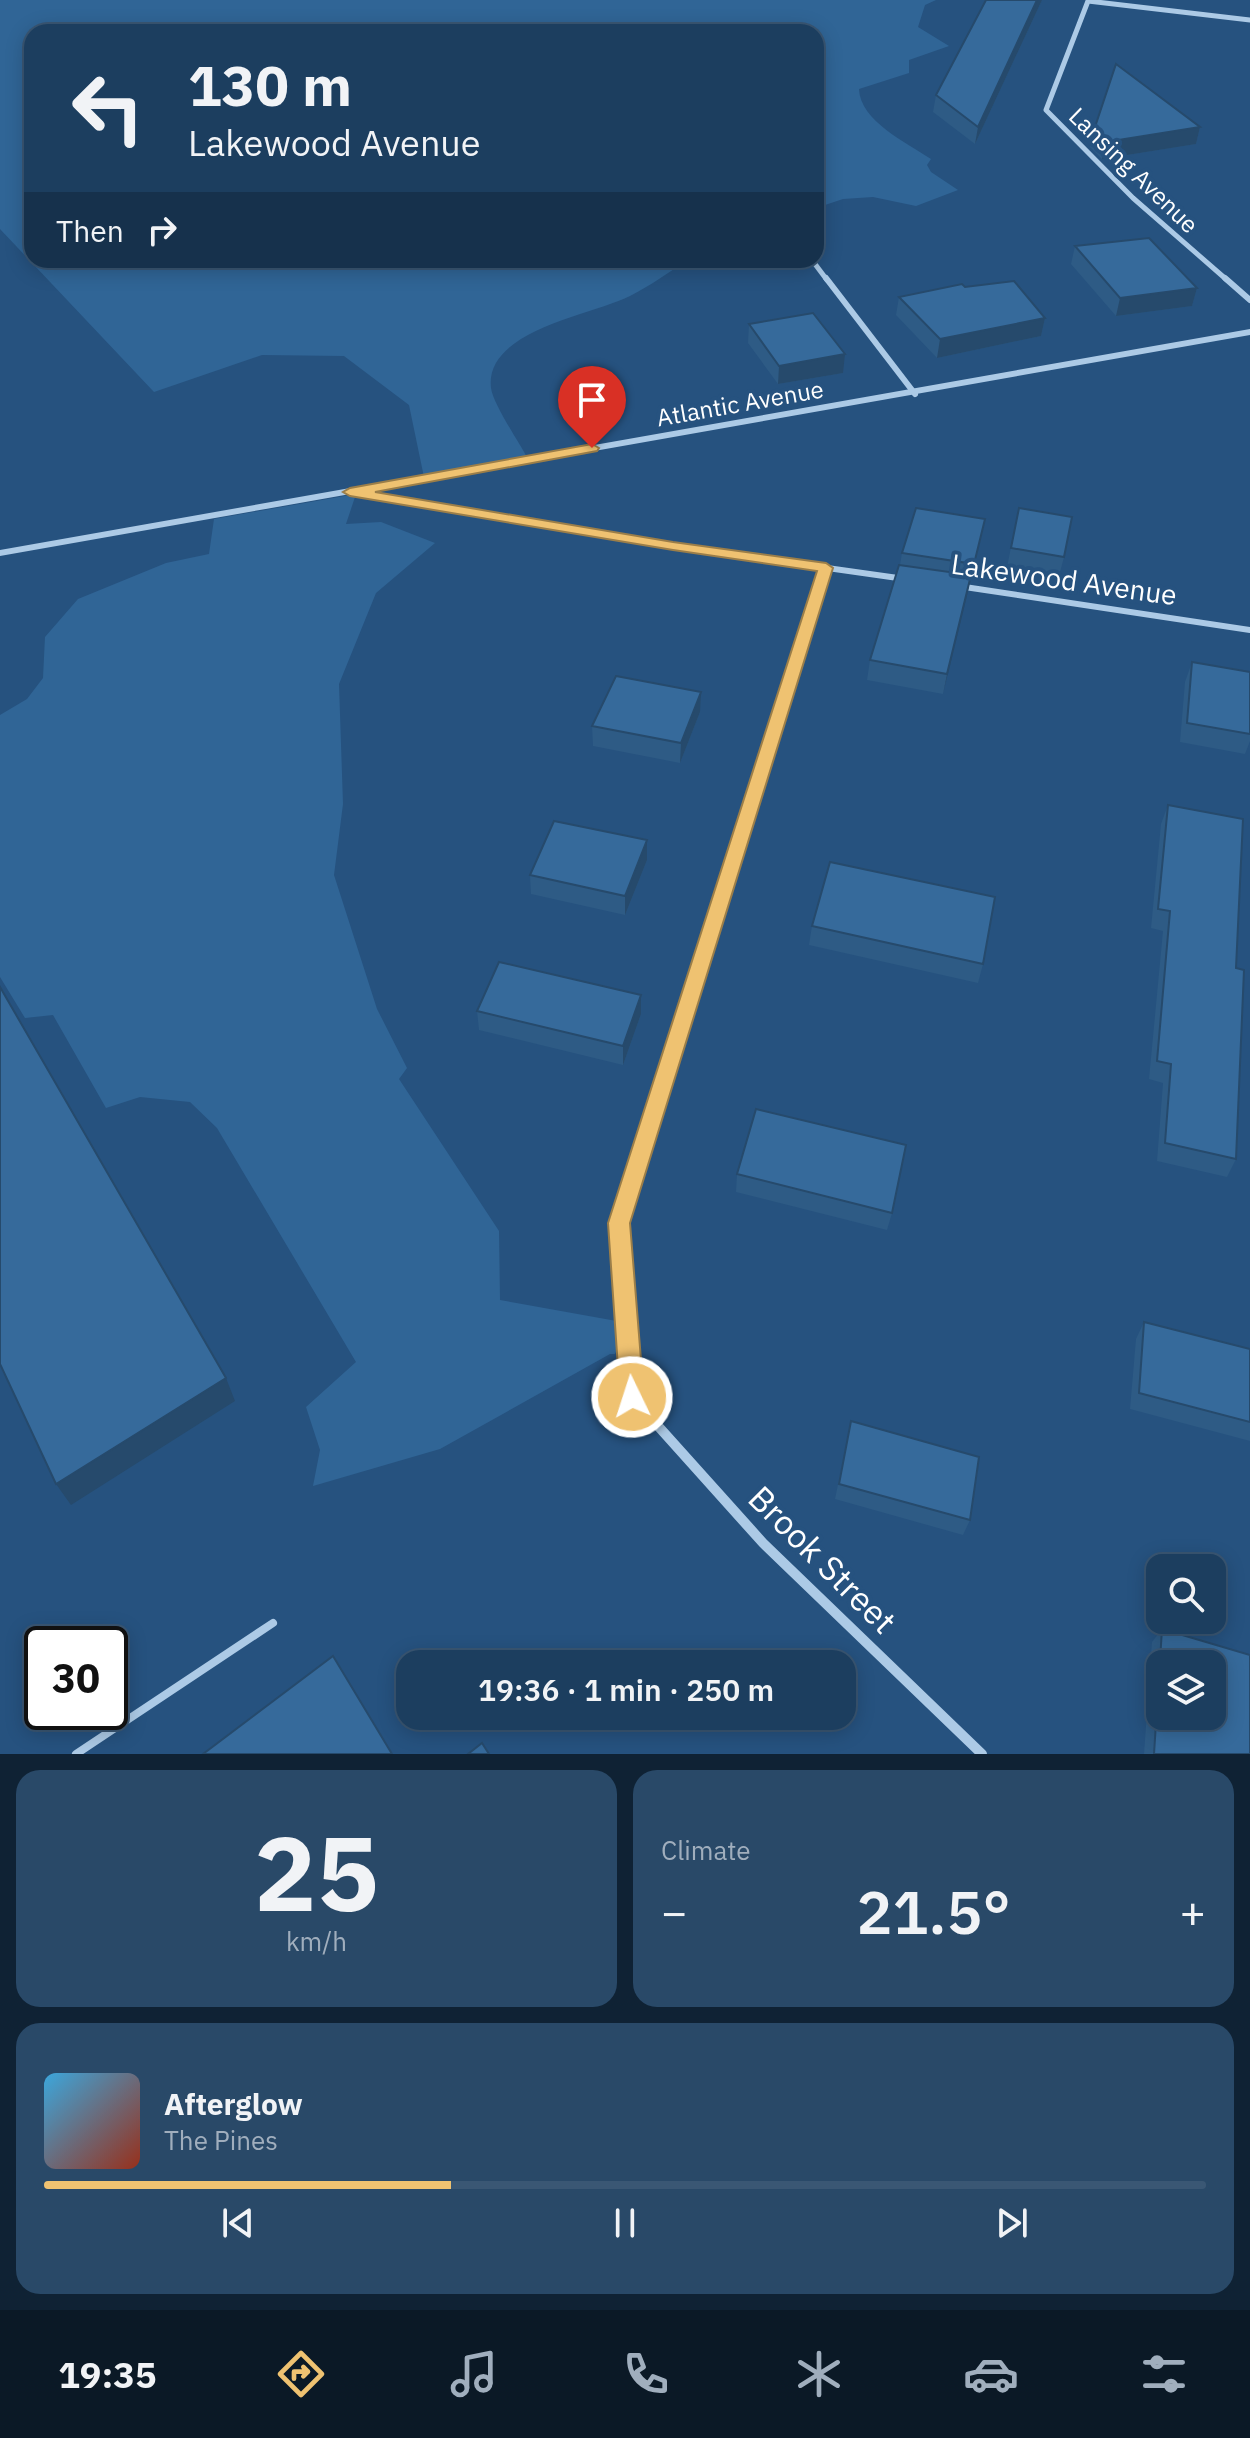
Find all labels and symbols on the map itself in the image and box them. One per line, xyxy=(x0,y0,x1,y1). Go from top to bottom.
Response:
street label: Lansing Avenue xyxy=(1062,100,1206,240)
pin xyxy=(558,366,626,448)
street label: Atlantic Avenue xyxy=(654,373,826,433)
street label: Lakewood Avenue xyxy=(949,545,1179,613)
position arrow xyxy=(590,1355,674,1439)
street label: Brook Street xyxy=(740,1476,906,1642)
speed limit sign: 30 xyxy=(24,1626,128,1730)

